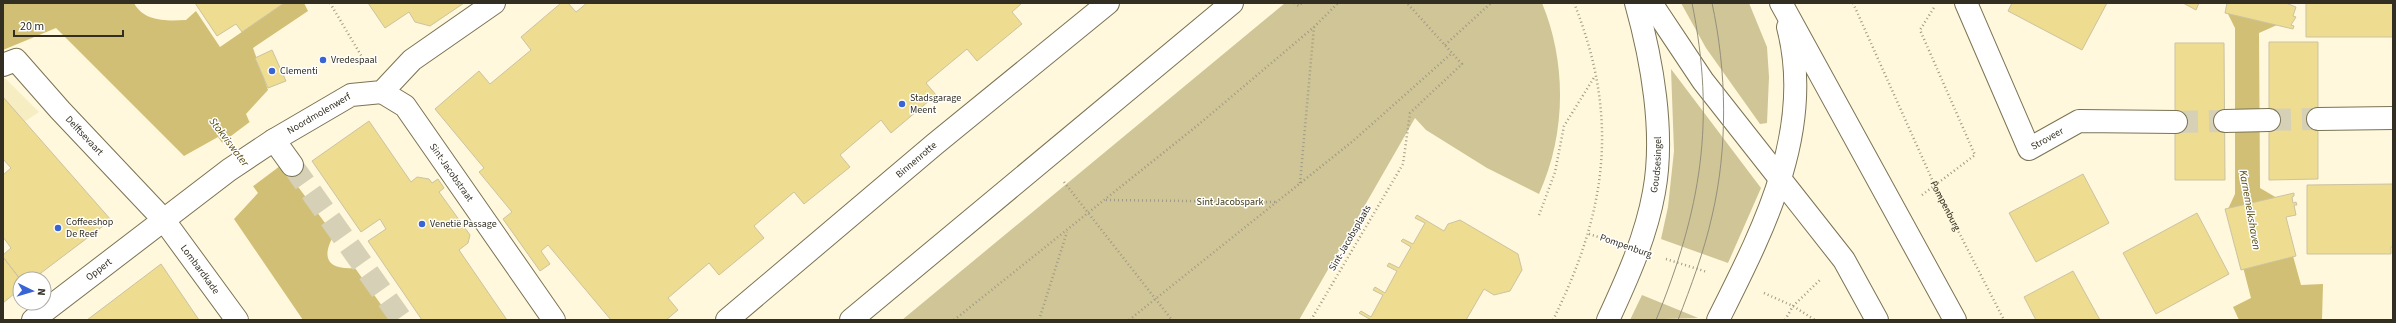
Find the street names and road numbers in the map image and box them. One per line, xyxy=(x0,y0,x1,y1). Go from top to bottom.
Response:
street label: Noordmolenwerf xyxy=(285,89,354,138)
street label: Delftsevaart xyxy=(62,113,107,159)
street label: Stroveer xyxy=(2028,124,2067,153)
street label: Goudsesingel xyxy=(1647,136,1665,194)
street label: Binnenrotte xyxy=(893,138,940,181)
street label: Sint-Jacobstraat xyxy=(426,140,477,205)
street label: Pompenburg xyxy=(1927,179,1964,233)
street label: Sint-Jacobsplaats xyxy=(1325,202,1375,274)
street label: Pompenburg xyxy=(1598,231,1654,261)
street label: Lombardkade xyxy=(177,242,223,297)
street label: Oppert xyxy=(83,255,115,284)

